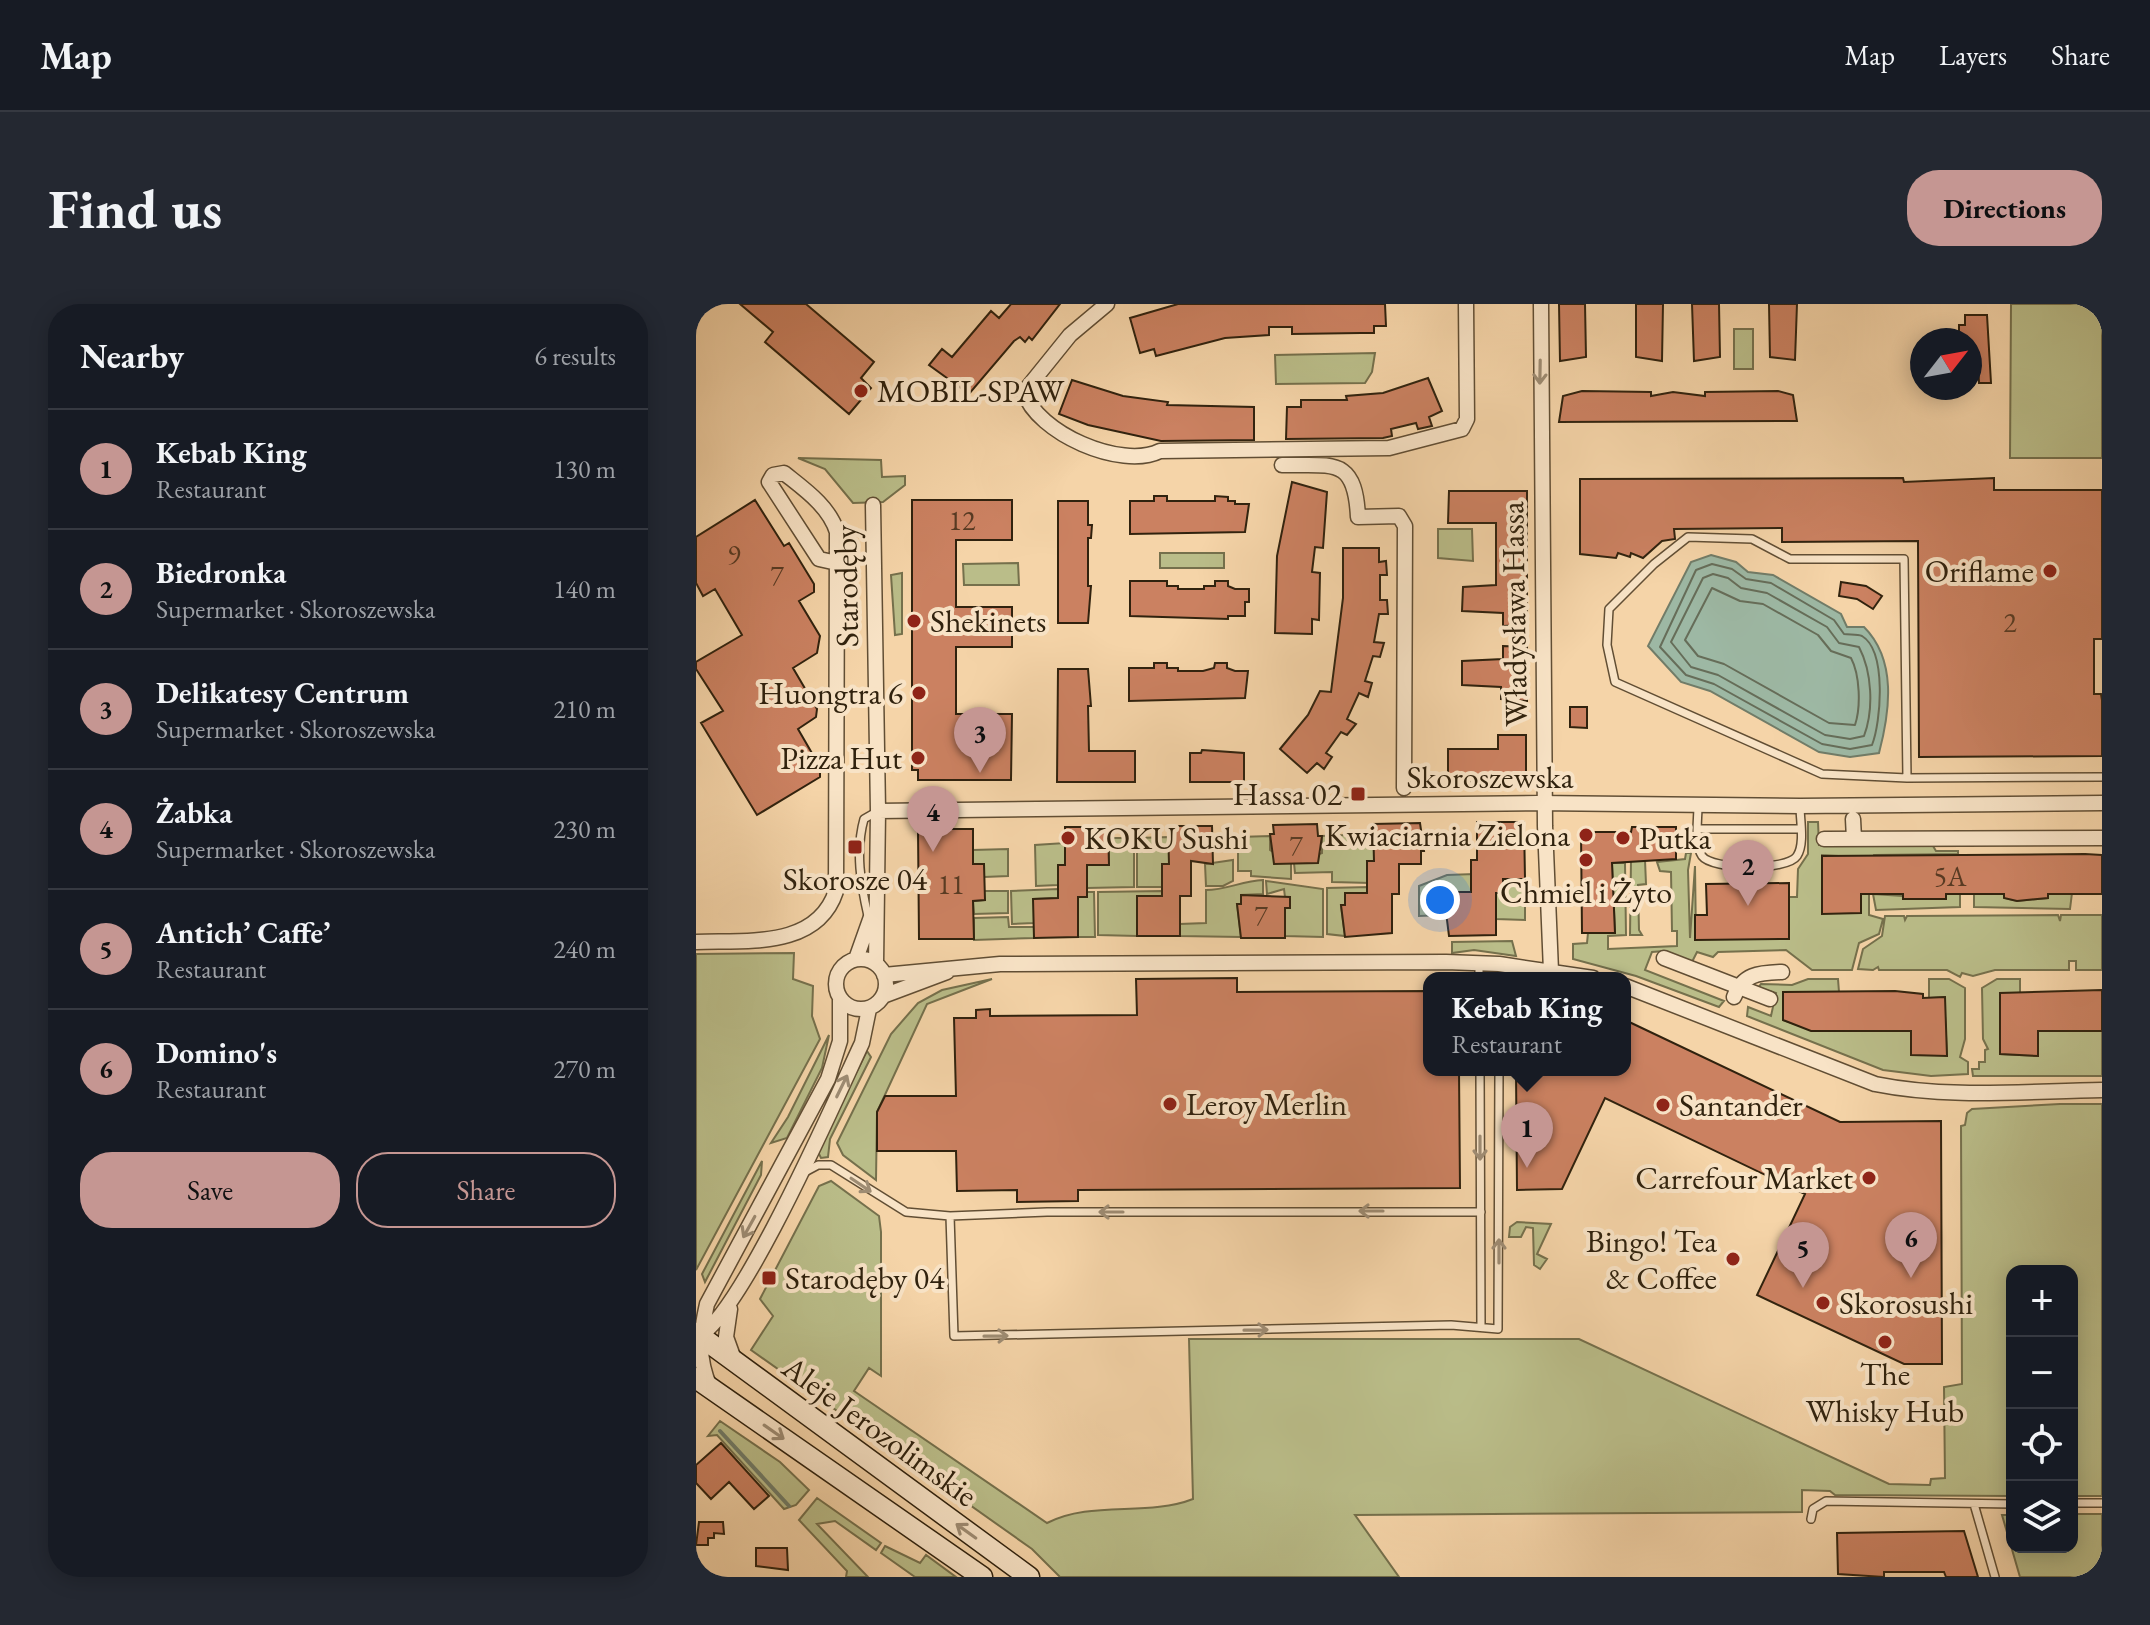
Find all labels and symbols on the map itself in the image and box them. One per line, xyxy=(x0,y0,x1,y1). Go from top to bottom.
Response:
north arrow xyxy=(1910,328,1982,400)
one-way arrow xyxy=(1533,358,1548,385)
place label: MOBIL-SPAW xyxy=(877,370,1065,412)
marker: MOBIL-SPAW xyxy=(852,382,870,400)
street label: Władysława Hassa xyxy=(1491,501,1537,727)
house number: 12 xyxy=(949,502,976,538)
street label: Starodęby xyxy=(824,523,868,648)
house number: 9 xyxy=(727,536,741,572)
place label: Oriflame xyxy=(1925,550,2034,592)
house number: 7 xyxy=(770,557,784,593)
marker: Oriflame xyxy=(2041,562,2059,580)
place label: Shekinets xyxy=(930,600,1046,642)
house number: 2 xyxy=(2003,604,2017,640)
marker: Shekinets xyxy=(905,612,923,630)
place label: Huongtra 6 xyxy=(758,672,903,714)
marker: Huongtra 6 xyxy=(910,684,928,702)
pin: 3 xyxy=(954,707,1006,773)
place label: Pizza Hut xyxy=(780,737,902,779)
marker: Pizza Hut xyxy=(909,749,927,767)
street label: Skoroszewska xyxy=(1406,756,1574,798)
place label: Hassa 02 xyxy=(1233,773,1343,815)
marker: Hassa 02 xyxy=(1349,785,1367,803)
pin: 4 xyxy=(907,786,959,852)
place label: Kwiaciarnia Zielona xyxy=(1325,814,1570,856)
place label: KOKU Sushi xyxy=(1084,817,1249,859)
place label: Putka xyxy=(1639,817,1712,859)
marker: Kwiaciarnia Zielona xyxy=(1577,826,1595,844)
house number: 7 xyxy=(1289,827,1303,863)
marker: KOKU Sushi xyxy=(1059,829,1077,847)
marker: Putka xyxy=(1614,829,1632,847)
marker: Skorosze 04 xyxy=(846,838,864,856)
pin: 2 xyxy=(1722,840,1774,906)
marker: Chmiel i Żyto xyxy=(1577,851,1595,869)
place label: Skorosze 04 xyxy=(783,858,928,900)
house number: 5A xyxy=(1934,858,1967,894)
house number: 11 xyxy=(938,866,964,902)
place label: Chmiel i Żyto xyxy=(1500,871,1672,913)
your location xyxy=(1420,880,1460,920)
house number: 7 xyxy=(1254,897,1268,933)
one-way arrow xyxy=(835,1074,850,1098)
place label: Leroy Merlin xyxy=(1186,1083,1347,1125)
place label: Santander xyxy=(1679,1084,1803,1126)
marker: Leroy Merlin xyxy=(1161,1095,1179,1113)
marker: Santander xyxy=(1654,1096,1672,1114)
pin: 1 xyxy=(1501,1102,1553,1168)
one-way arrow xyxy=(1472,1134,1488,1161)
place label: Carrefour Market xyxy=(1635,1157,1853,1199)
marker: Carrefour Market xyxy=(1860,1169,1878,1187)
one-way arrow xyxy=(850,1177,872,1193)
one-way arrow xyxy=(1358,1203,1385,1219)
one-way arrow xyxy=(1098,1204,1125,1220)
pin: 6 xyxy=(1885,1212,1937,1278)
one-way arrow xyxy=(741,1214,756,1238)
place label: Bingo! Tea & Coffee xyxy=(1586,1220,1717,1299)
pin: 5 xyxy=(1777,1222,1829,1288)
one-way arrow xyxy=(1491,1238,1507,1265)
marker: Bingo! Tea & Coffee xyxy=(1724,1250,1742,1268)
place label: Starodęby 04 xyxy=(785,1257,945,1299)
marker: Starodęby 04 xyxy=(760,1269,778,1287)
place label: Skorosushi xyxy=(1839,1282,1973,1324)
marker: Skorosushi xyxy=(1814,1294,1832,1312)
one-way arrow xyxy=(1242,1322,1269,1337)
one-way arrow xyxy=(982,1328,1009,1343)
marker: The Whisky Hub xyxy=(1876,1333,1894,1351)
street label: Aleje Jerozolimskie xyxy=(773,1345,986,1516)
place label: The Whisky Hub xyxy=(1806,1353,1964,1432)
one-way arrow xyxy=(763,1424,785,1440)
one-way arrow xyxy=(956,1523,977,1540)

